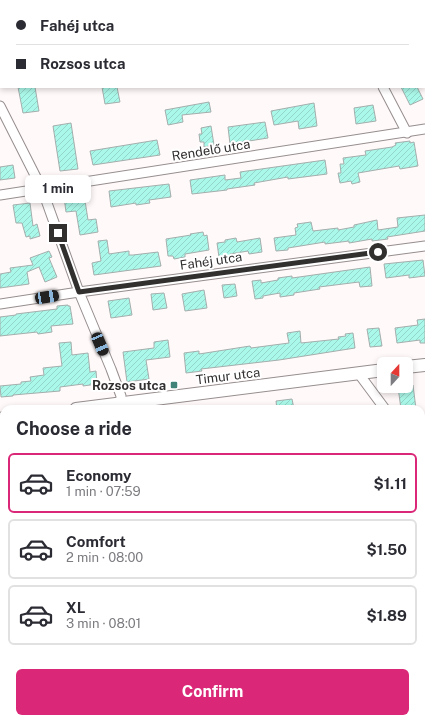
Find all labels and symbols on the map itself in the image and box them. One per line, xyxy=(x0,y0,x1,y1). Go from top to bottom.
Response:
street label: Rendelő utca xyxy=(171,136,251,164)
callout: 1 min xyxy=(25,175,91,203)
route end xyxy=(49,224,67,242)
route start xyxy=(369,243,387,261)
street label: Fahéj utca xyxy=(179,249,243,273)
car xyxy=(34,289,60,305)
car xyxy=(90,331,110,357)
north arrow xyxy=(377,357,413,393)
street label: Timur utca xyxy=(195,365,261,387)
place label: Rozsos utca xyxy=(92,378,166,393)
marker: Rozsos utca xyxy=(169,380,179,390)

